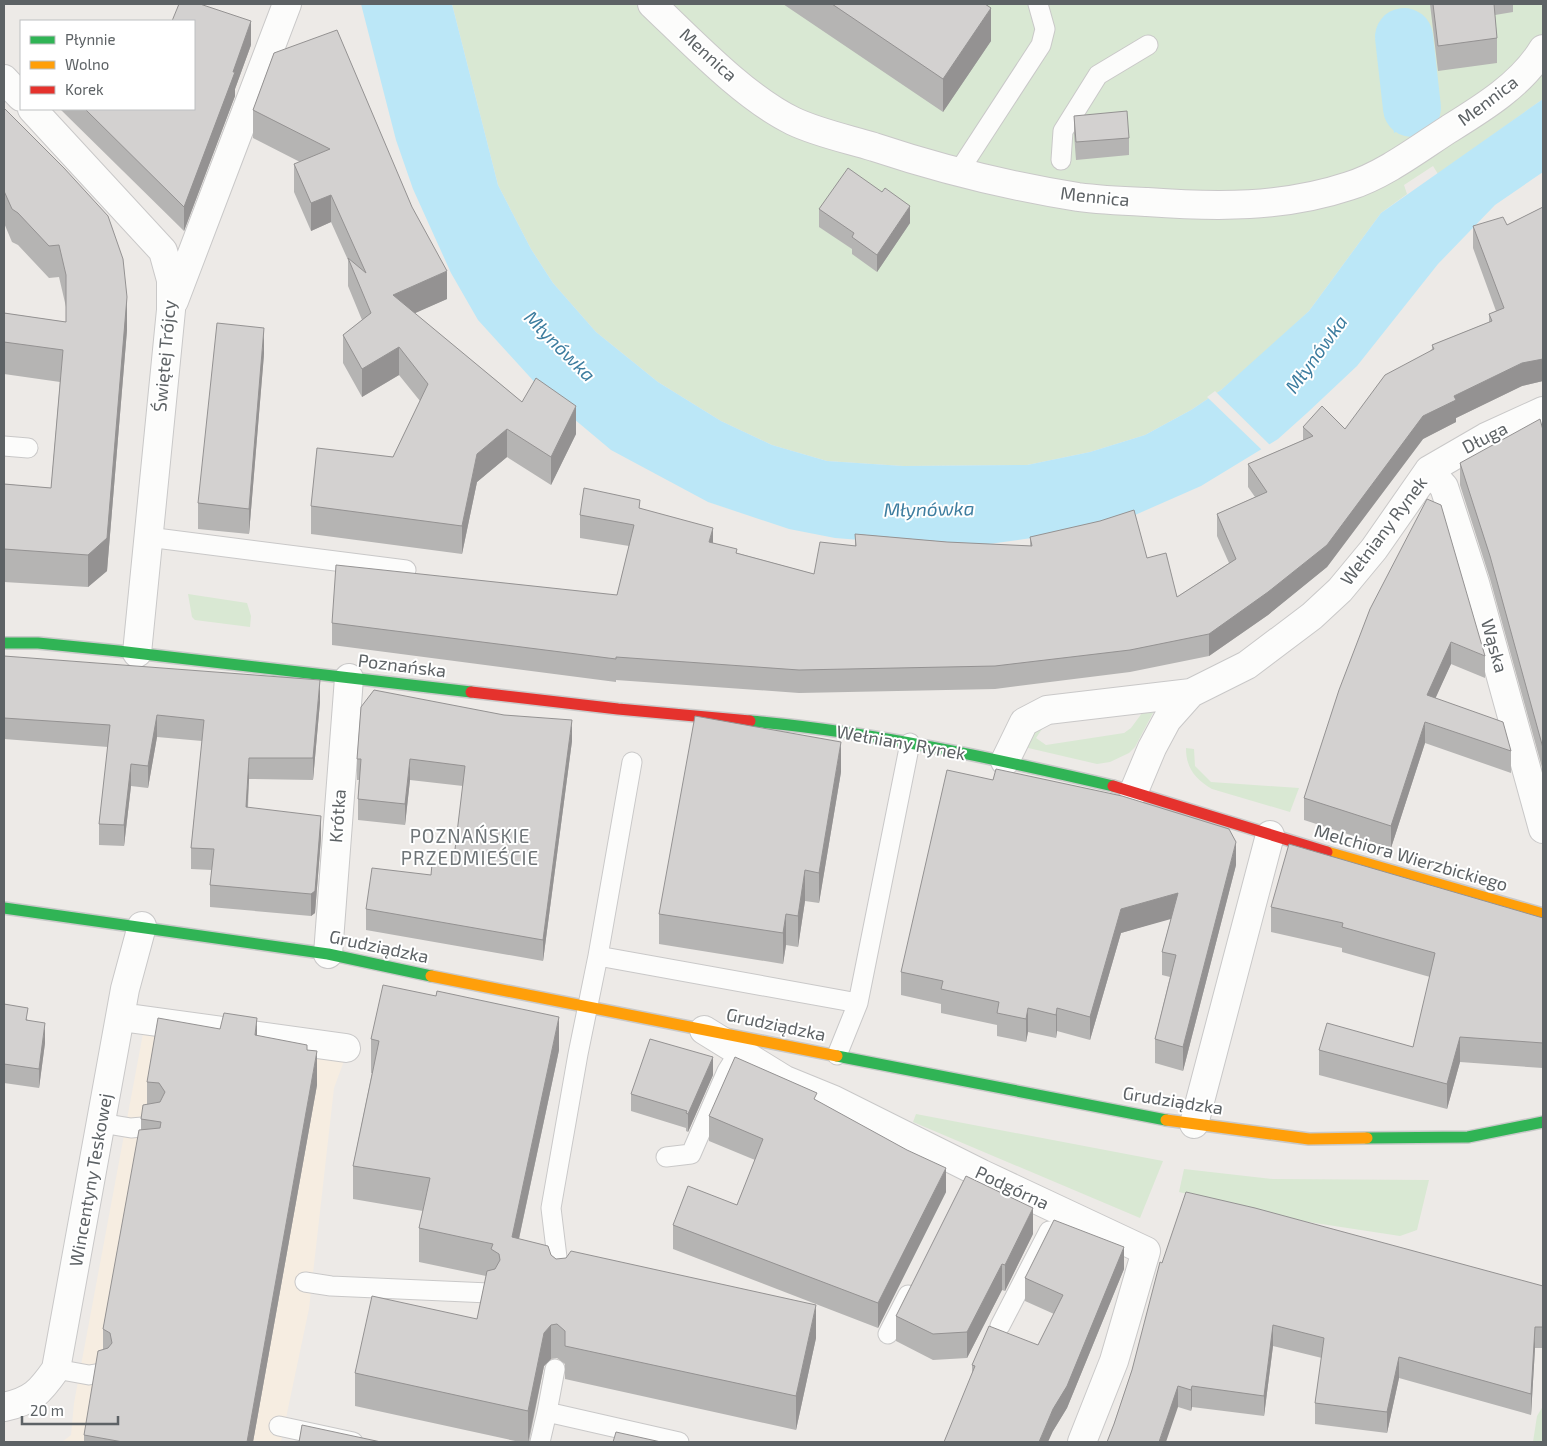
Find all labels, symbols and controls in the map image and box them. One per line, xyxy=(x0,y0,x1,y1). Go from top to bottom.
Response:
legend xyxy=(20,20,195,110)
street label: Mennica xyxy=(675,23,742,86)
text: Płynnie xyxy=(65,30,116,48)
text: Wolno xyxy=(65,55,109,73)
street label: Mennica xyxy=(1453,70,1522,130)
text: Korek xyxy=(65,80,104,98)
street label: Mennica xyxy=(1059,181,1131,211)
street label: Świętej Trójcy xyxy=(148,298,180,413)
water label: Młynówka xyxy=(519,305,601,387)
water label: Młynówka xyxy=(1280,310,1352,398)
street label: Długa xyxy=(1458,416,1511,458)
street label: Wełniany Rynek xyxy=(1335,472,1431,589)
water label: Młynówka xyxy=(883,496,975,522)
street label: Wąska xyxy=(1477,616,1513,675)
street label: Poznańska xyxy=(357,649,448,681)
street label: Wełniany Rynek xyxy=(835,720,967,764)
street label: Krótka xyxy=(324,788,350,843)
street label: Melchiora Wierzbickiego xyxy=(1312,819,1511,895)
district label: POZNAŃSKIE PRZEDMIEŚCIE xyxy=(401,824,539,869)
street label: Grudziądzka xyxy=(327,925,431,967)
street label: Grudziądzka xyxy=(724,1003,828,1045)
street label: Grudziądzka xyxy=(1121,1081,1225,1119)
street label: Wincentyny Teskowej xyxy=(64,1091,116,1268)
street label: Podgórna xyxy=(972,1160,1053,1214)
scale bar xyxy=(22,1394,119,1426)
text: 20 m xyxy=(30,1401,64,1419)

